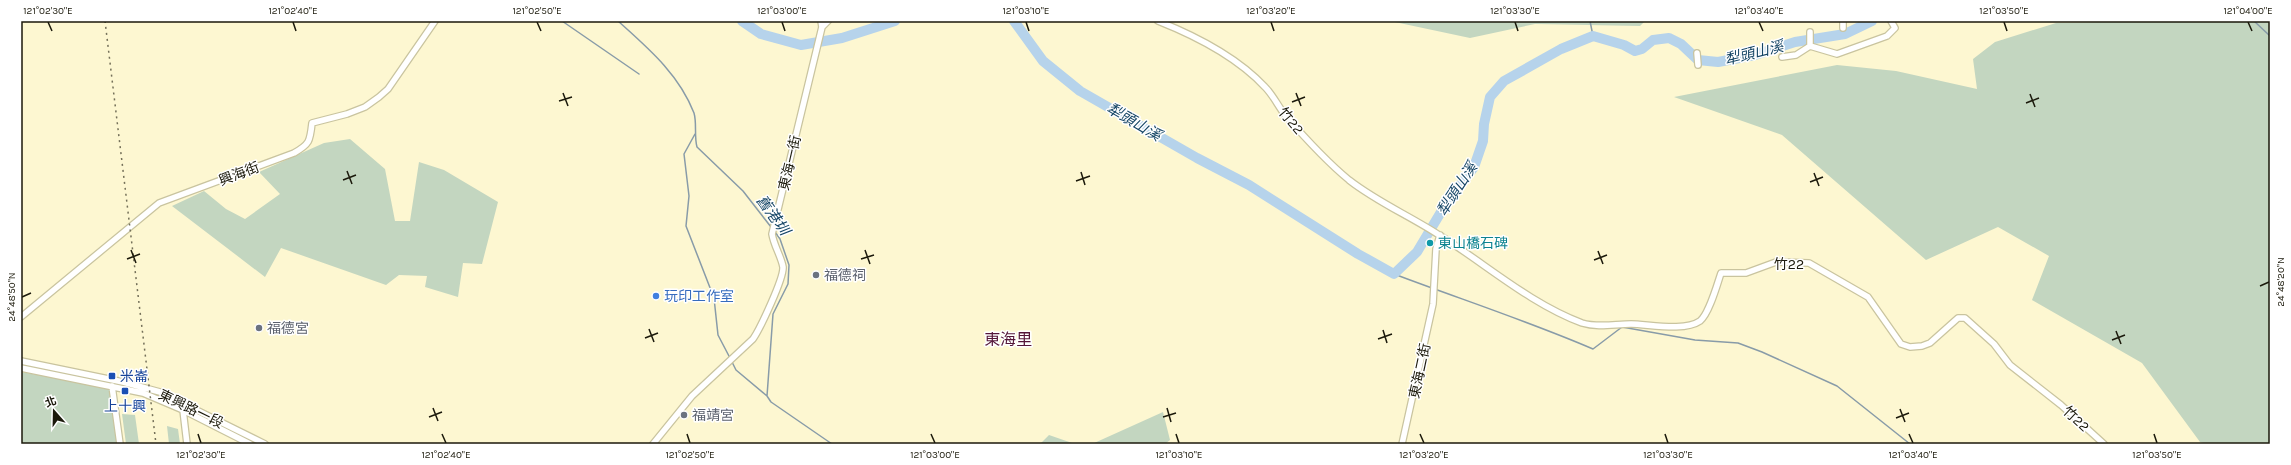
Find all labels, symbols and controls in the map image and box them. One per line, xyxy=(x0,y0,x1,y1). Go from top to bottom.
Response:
text: 121°02'30"E xyxy=(23,5,73,17)
text: 121°02'40"E xyxy=(268,5,318,17)
text: 121°02'50"E xyxy=(512,5,562,17)
text: 121°03'00"E xyxy=(757,5,807,17)
text: 121°03'10"E xyxy=(1003,5,1049,17)
text: 121°03'20"E xyxy=(1246,5,1296,17)
text: 121°03'30"E xyxy=(1490,5,1540,17)
text: 121°03'40"E xyxy=(1734,5,1784,17)
text: 121°03'50"E xyxy=(1979,5,2029,17)
text: 121°04'00"E xyxy=(2223,5,2273,17)
water label: 犁頭山溪 xyxy=(1723,37,1787,69)
water label: 犁頭山溪 xyxy=(1104,99,1166,146)
street label: 竹22 xyxy=(1275,104,1307,138)
street label: 東海一街 xyxy=(775,134,805,192)
water label: 犁頭山溪 xyxy=(1433,157,1482,219)
street label: 興海街 xyxy=(216,159,262,189)
water label: 舊港圳 xyxy=(752,192,795,240)
place label: 東山橋石碑 xyxy=(1438,235,1508,252)
marker: 東山橋石碑 xyxy=(1425,238,1435,248)
street label: 竹22 xyxy=(1774,256,1804,273)
text: 24°48'20"N xyxy=(2275,257,2287,307)
place label: 福德祠 xyxy=(824,267,866,284)
marker: 福德祠 xyxy=(811,270,821,280)
text: 24°48'50"N xyxy=(6,272,18,322)
place label: 玩印工作室 xyxy=(664,288,734,305)
marker: 玩印工作室 xyxy=(651,291,661,301)
place label: 福德宮 xyxy=(267,320,309,337)
marker: 福德宮 xyxy=(254,323,264,333)
district label: 東海里 xyxy=(984,330,1032,349)
street label: 東海二街 xyxy=(1406,342,1434,400)
place label: 米崙 xyxy=(120,368,148,385)
marker: 米崙 xyxy=(107,371,117,381)
marker: 上十興 xyxy=(120,386,130,396)
street label: 東興路一段 xyxy=(156,386,226,432)
north arrow xyxy=(34,391,74,431)
text: 北 xyxy=(43,394,58,410)
place label: 上十興 xyxy=(104,398,146,415)
street label: 竹22 xyxy=(2059,402,2093,436)
place label: 福靖宮 xyxy=(692,407,734,424)
marker: 福靖宮 xyxy=(679,410,689,420)
text: 121°02'30"E xyxy=(176,449,226,461)
text: 121°02'40"E xyxy=(421,449,471,461)
text: 121°02'50"E xyxy=(665,449,715,461)
text: 121°03'00"E xyxy=(910,449,960,461)
text: 121°03'10"E xyxy=(1156,449,1202,461)
text: 121°03'20"E xyxy=(1399,449,1449,461)
text: 121°03'30"E xyxy=(1643,449,1693,461)
text: 121°03'40"E xyxy=(1888,449,1938,461)
text: 121°03'50"E xyxy=(2132,449,2182,461)

